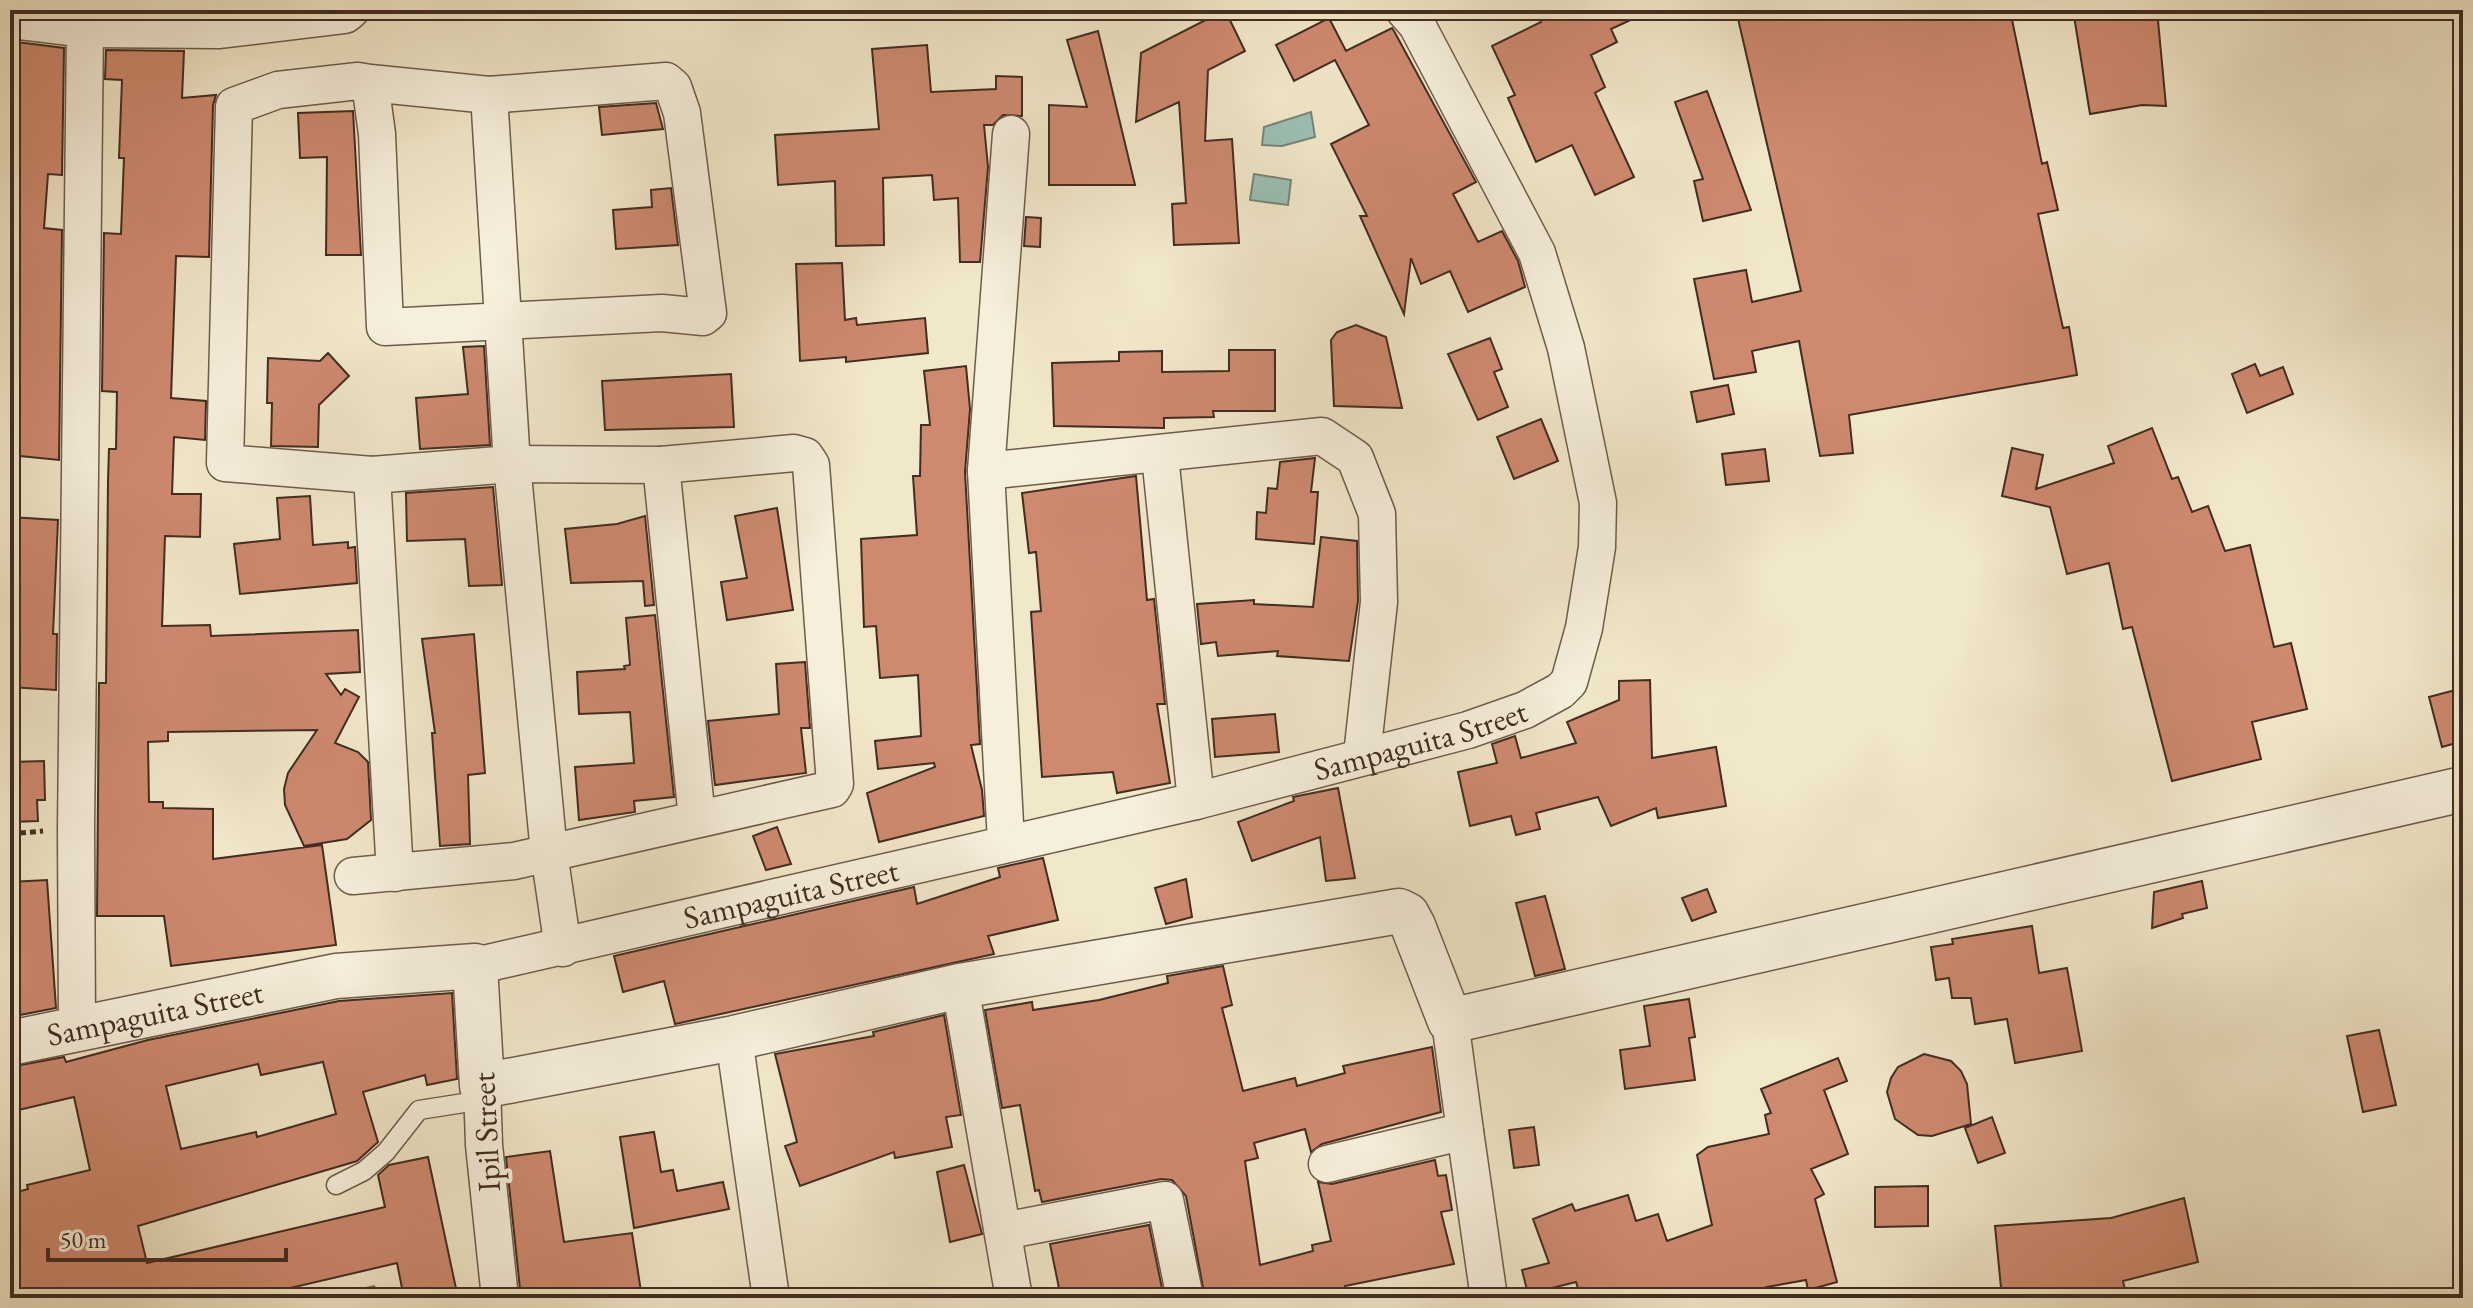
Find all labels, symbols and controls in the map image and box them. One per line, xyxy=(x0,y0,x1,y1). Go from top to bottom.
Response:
street label: Sampaguita Street xyxy=(1309,690,1533,790)
street label: Sampaguita Street xyxy=(679,849,903,939)
street label: Sampaguita Street xyxy=(43,971,267,1056)
street label: Ipil Street xyxy=(462,1071,510,1193)
scale bar xyxy=(48,1212,286,1262)
text: 50 m xyxy=(60,1224,107,1255)

